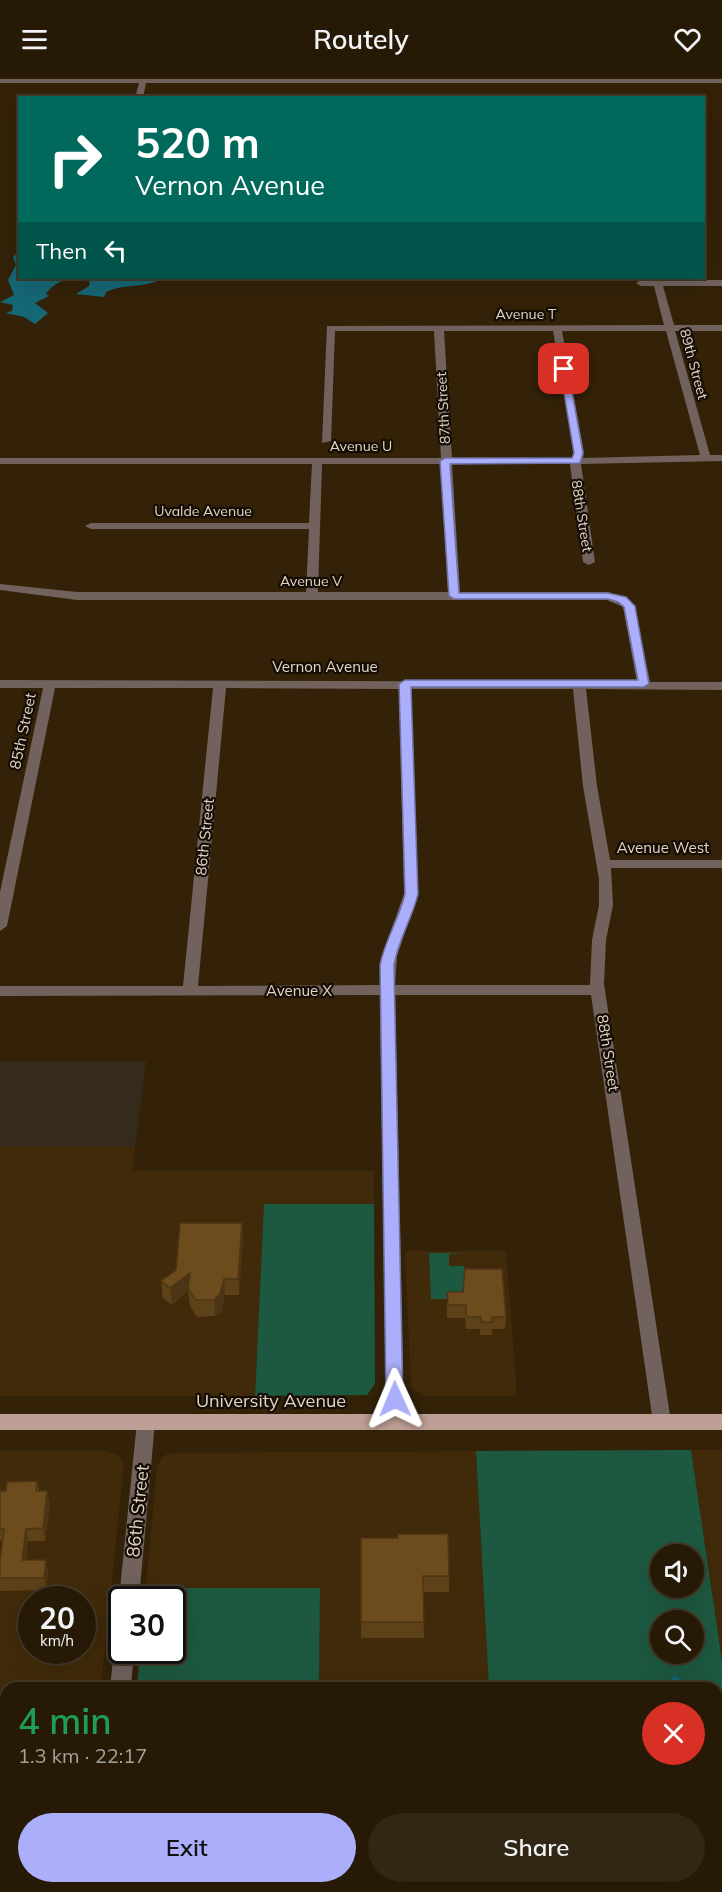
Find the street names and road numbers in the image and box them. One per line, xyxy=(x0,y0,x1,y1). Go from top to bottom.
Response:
street label: Avenue T xyxy=(496,305,557,323)
street label: 89th Street xyxy=(676,327,712,401)
street label: 87th Street xyxy=(432,371,454,445)
street label: Avenue U xyxy=(330,437,392,455)
street label: 88th Street xyxy=(567,479,597,553)
street label: Uvalde Avenue xyxy=(154,502,252,520)
street label: Avenue V xyxy=(280,572,342,590)
street label: Vernon Avenue xyxy=(272,657,378,676)
street label: 85th Street xyxy=(5,691,40,771)
street label: 86th Street xyxy=(191,797,218,876)
street label: Avenue West xyxy=(617,838,709,857)
street label: Avenue X xyxy=(266,981,332,1000)
street label: 88th Street xyxy=(593,1013,624,1093)
street label: University Avenue xyxy=(196,1389,346,1412)
street label: 86th Street xyxy=(121,1464,154,1558)

